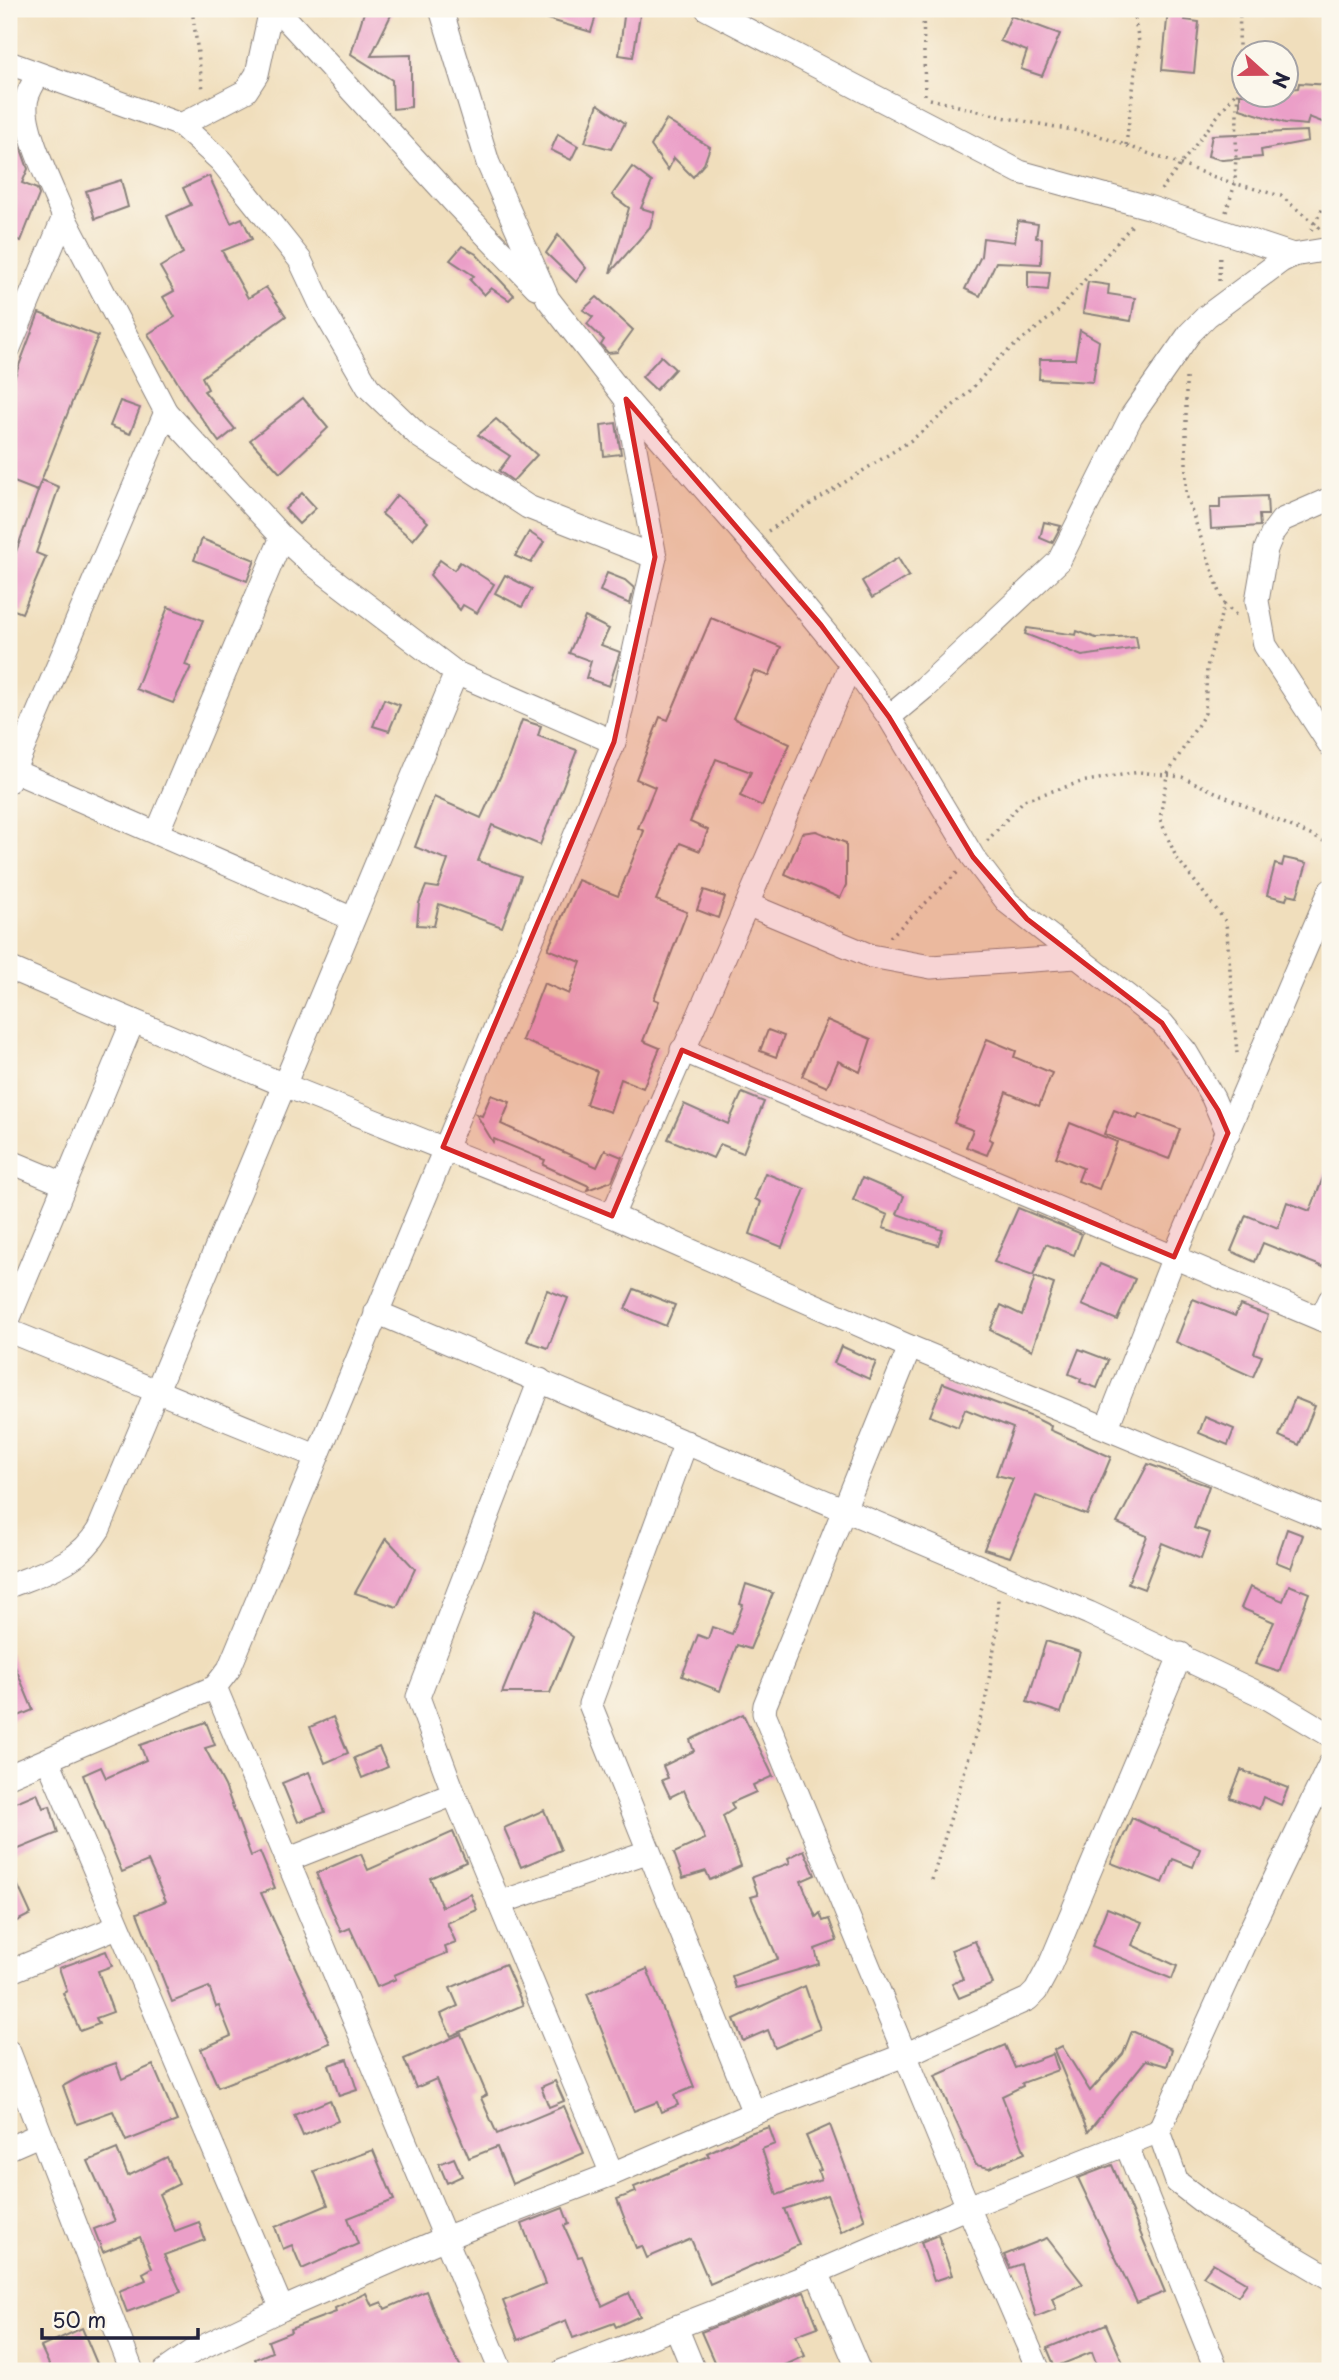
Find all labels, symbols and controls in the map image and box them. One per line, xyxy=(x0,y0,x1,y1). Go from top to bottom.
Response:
north arrow xyxy=(1230,38,1300,108)
text: N xyxy=(1266,68,1298,92)
scale bar xyxy=(42,2296,198,2340)
text: 50 m xyxy=(52,2303,106,2335)

